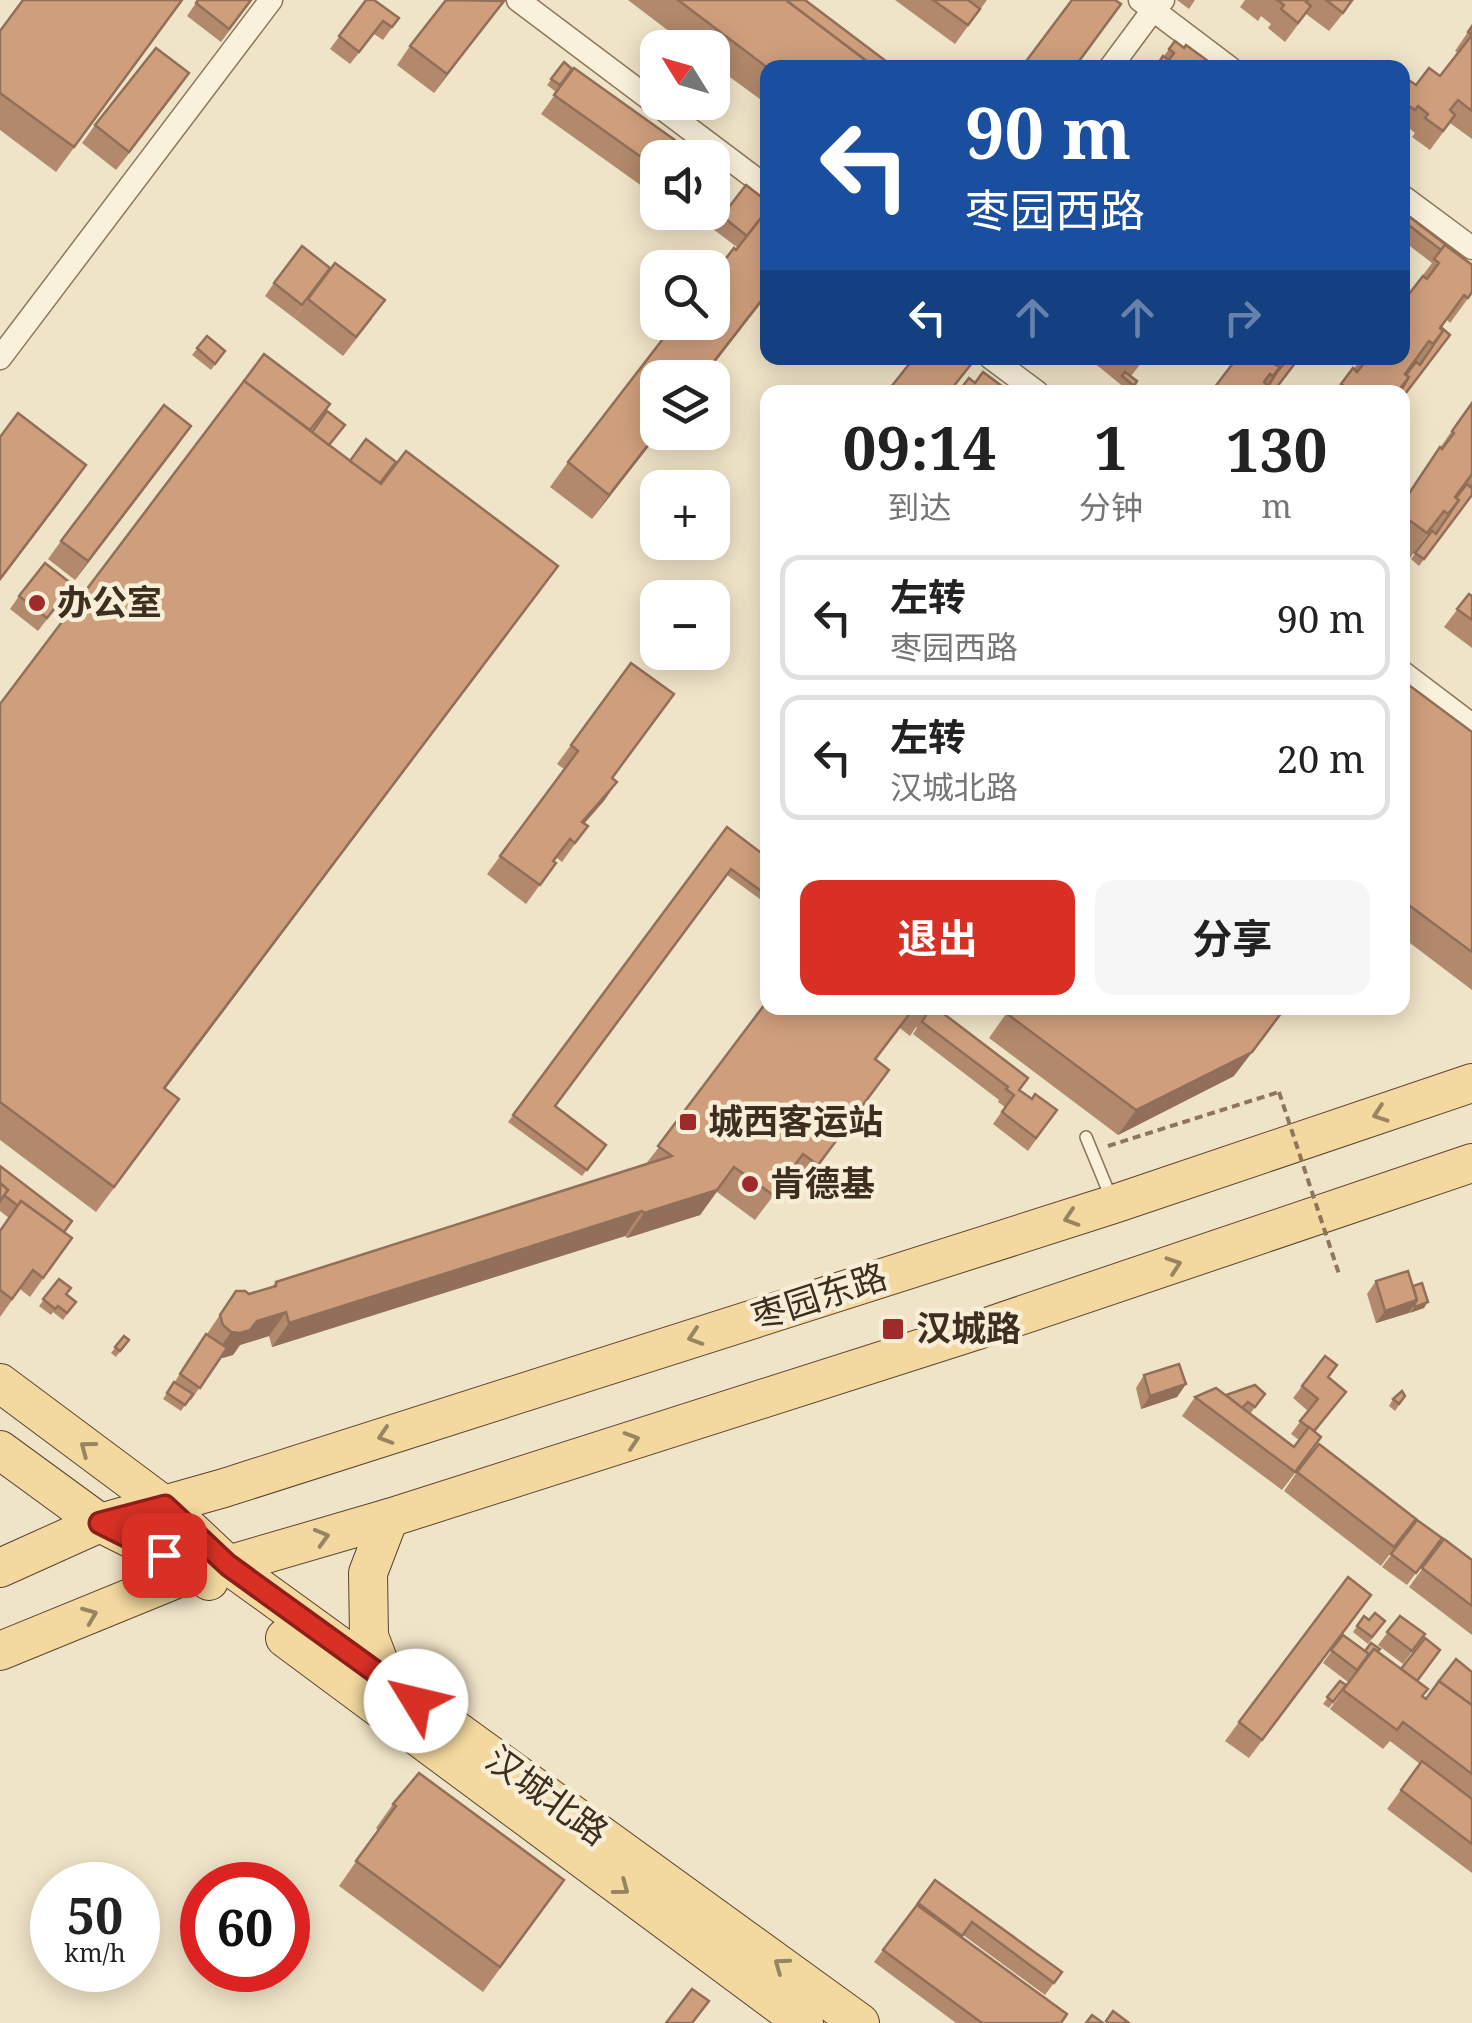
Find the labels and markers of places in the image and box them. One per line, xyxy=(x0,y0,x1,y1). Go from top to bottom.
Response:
place label: 办公室 xyxy=(57,578,162,625)
marker: 办公室 xyxy=(26,592,48,614)
place label: 城西客运站 xyxy=(708,1097,883,1144)
marker: 城西客运站 xyxy=(677,1111,699,1133)
place label: 肯德基 xyxy=(770,1159,875,1206)
marker: 肯德基 xyxy=(739,1173,761,1195)
place label: 汉城路 xyxy=(916,1304,1021,1351)
marker: 汉城路 xyxy=(880,1316,906,1342)
pin xyxy=(122,1513,207,1598)

